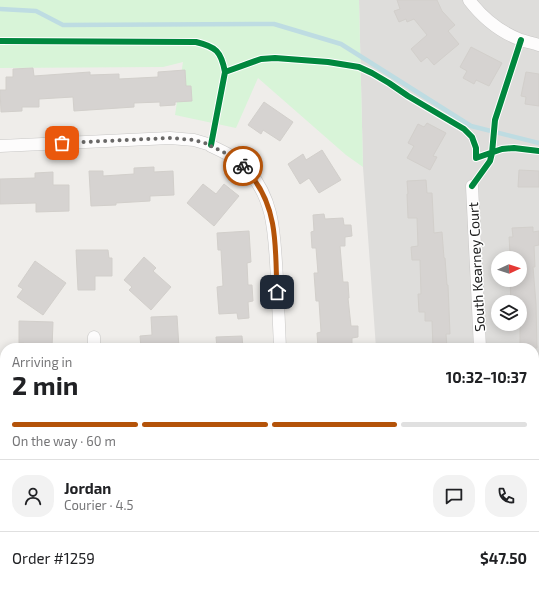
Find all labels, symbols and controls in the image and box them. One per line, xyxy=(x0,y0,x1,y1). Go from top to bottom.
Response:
pin xyxy=(45,126,79,160)
icon: bag xyxy=(51,132,73,154)
courier xyxy=(223,146,263,186)
icon: bike xyxy=(232,155,254,177)
street label: South Kearney Court xyxy=(464,202,488,332)
north arrow xyxy=(491,251,527,287)
map controls xyxy=(491,251,527,331)
pin xyxy=(260,275,294,309)
icon: home xyxy=(266,281,288,303)
button: layers xyxy=(491,295,527,331)
text: Arriving in xyxy=(12,354,72,370)
text: 10:32–10:37 xyxy=(446,368,527,386)
text: 2 min xyxy=(12,369,78,400)
text: On the way · 60 m xyxy=(12,433,116,449)
button: person xyxy=(12,475,54,517)
button: chat xyxy=(433,475,475,517)
button: phone xyxy=(485,475,527,517)
text: Jordan xyxy=(64,479,111,497)
text: Courier · 4.5 xyxy=(64,497,133,513)
text: Order #1259 xyxy=(12,549,95,567)
text: $47.50 xyxy=(480,549,527,567)

